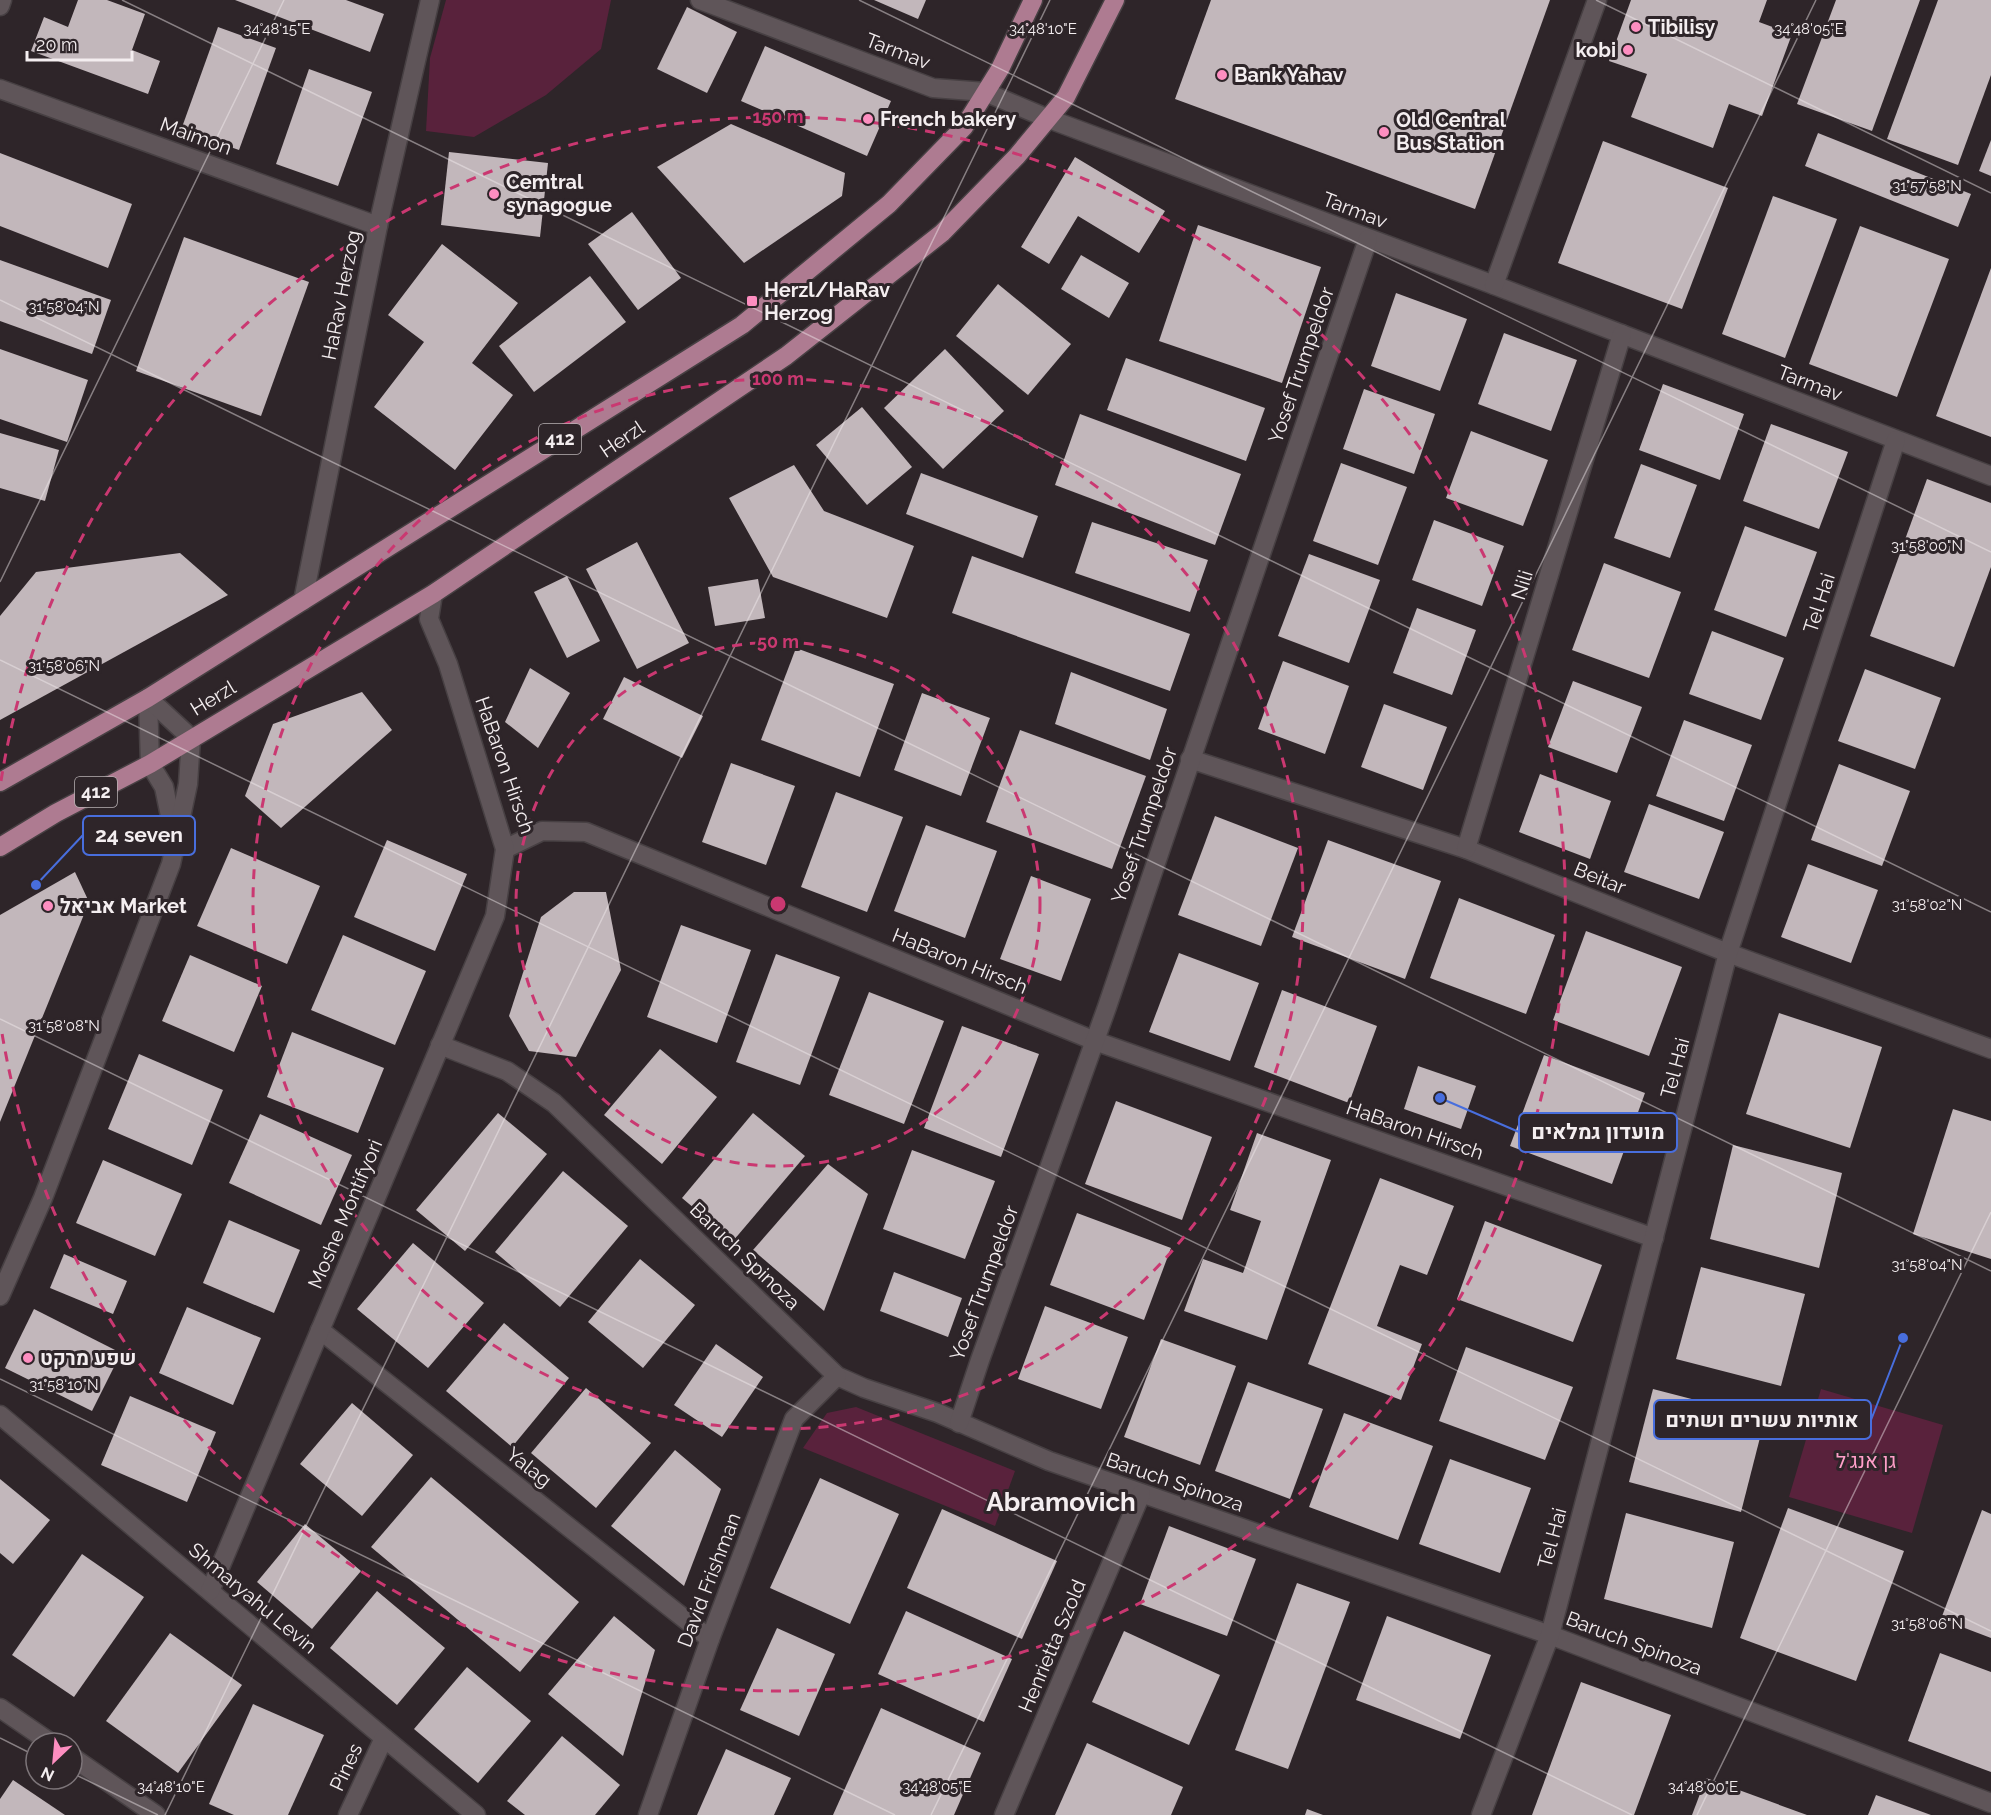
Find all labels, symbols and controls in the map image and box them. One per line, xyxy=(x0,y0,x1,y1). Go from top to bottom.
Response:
place label: Tibilisy xyxy=(1648,15,1715,39)
text: 34°48'15"E xyxy=(244,20,310,38)
text: 34°48'10"E xyxy=(1009,20,1077,38)
marker: Tibilisy xyxy=(1629,20,1643,34)
text: 34°48'05"E xyxy=(1774,20,1844,38)
scale bar xyxy=(27,24,132,62)
street label: Tarmav xyxy=(862,28,934,74)
text: 20 m xyxy=(36,34,78,55)
place label: kobi xyxy=(1575,38,1616,62)
marker: kobi xyxy=(1621,43,1635,57)
place label: Bank Yahav xyxy=(1234,63,1343,87)
marker: Bank Yahav xyxy=(1215,68,1229,82)
text: 150 m xyxy=(753,106,804,127)
place label: French bakery xyxy=(880,107,1016,131)
place label: Old Central Bus Station xyxy=(1396,108,1507,155)
street label: Maimon xyxy=(157,112,235,160)
marker: French bakery xyxy=(861,112,875,126)
marker: Old Central Bus Station xyxy=(1377,125,1391,139)
place label: Cemtral synagogue xyxy=(506,170,612,217)
text: 31°57'58"N xyxy=(1892,177,1962,195)
marker: Cemtral synagogue xyxy=(487,187,501,201)
street label: Tarmav xyxy=(1319,187,1391,233)
street label: HaRav Herzog xyxy=(317,228,365,362)
place label: Herzl/HaRav Herzog xyxy=(764,278,890,325)
street label: Yosef Trumpeldor xyxy=(1263,284,1339,446)
marker: Herzl/HaRav Herzog xyxy=(745,294,759,308)
text: 31°58'04"N xyxy=(28,298,100,316)
street label: Tarmav xyxy=(1774,360,1846,406)
text: 100 m xyxy=(752,368,804,389)
street label: Herzl xyxy=(595,415,649,463)
road number: 412 xyxy=(539,424,581,454)
text: 31°58'00"N xyxy=(1891,537,1963,555)
street label: Nili xyxy=(1506,567,1538,603)
street label: Tel Hai xyxy=(1798,570,1840,636)
text: 50 m xyxy=(757,631,799,652)
text: 31°58'06"N xyxy=(28,657,100,675)
street label: Herzl xyxy=(186,675,240,721)
street label: HaBaron Hirsch xyxy=(470,693,540,837)
street label: Yosef Trumpeldor xyxy=(1106,744,1182,906)
road number: 412 xyxy=(75,777,117,807)
callout: 24 seven xyxy=(83,816,195,855)
text: 24 seven xyxy=(95,822,183,847)
street label: Beitar xyxy=(1570,857,1630,899)
place label: אביאל Market xyxy=(60,894,187,918)
centre of rings xyxy=(768,894,788,914)
text: 31°58'02"N xyxy=(1892,896,1962,914)
marker: אביאל Market xyxy=(41,899,55,913)
street label: HaBaron Hirsch xyxy=(889,923,1031,999)
text: 31°58'08"N xyxy=(28,1017,100,1035)
street label: Tel Hai xyxy=(1655,1035,1695,1101)
street label: HaBaron Hirsch xyxy=(1343,1095,1487,1165)
callout: מועדון גמלאים xyxy=(1519,1113,1677,1152)
text: מועדון גמלאים xyxy=(1531,1119,1665,1144)
street label: Moshe Montifyori xyxy=(303,1136,387,1292)
street label: Baruch Spinoza xyxy=(685,1197,805,1315)
street label: Yosef Trumpeldor xyxy=(945,1202,1023,1364)
text: 31°58'04"N xyxy=(1891,1256,1963,1274)
place label: שפע מרקט xyxy=(40,1346,137,1370)
marker: שפע מרקט xyxy=(21,1351,35,1365)
text: 31°58'10"N xyxy=(29,1376,99,1394)
callout: אותיות עשרים ושתים xyxy=(1654,1400,1871,1439)
text: אותיות עשרים ושתים xyxy=(1665,1407,1859,1432)
street label: Yalag xyxy=(502,1442,556,1492)
street label: Baruch Spinoza xyxy=(1103,1447,1247,1517)
park label: גן אנג'ל xyxy=(1836,1449,1896,1473)
district label: Abramovich xyxy=(986,1487,1136,1517)
street label: Tel Hai xyxy=(1532,1505,1572,1571)
street label: David Frishman xyxy=(672,1509,746,1651)
street label: Shmaryahu Levin xyxy=(184,1537,322,1659)
street label: Henrietta Szold xyxy=(1013,1576,1091,1716)
street label: Baruch Spinoza xyxy=(1563,1606,1705,1680)
text: 31°58'06"N xyxy=(1891,1615,1963,1633)
north arrow xyxy=(24,1731,84,1791)
street label: Pines xyxy=(325,1739,367,1795)
text: N xyxy=(38,1763,57,1785)
text: 34°48'10"E xyxy=(137,1778,205,1796)
text: 34°48'05"E xyxy=(902,1778,972,1796)
text: 34°48'00"E xyxy=(1668,1778,1738,1796)

